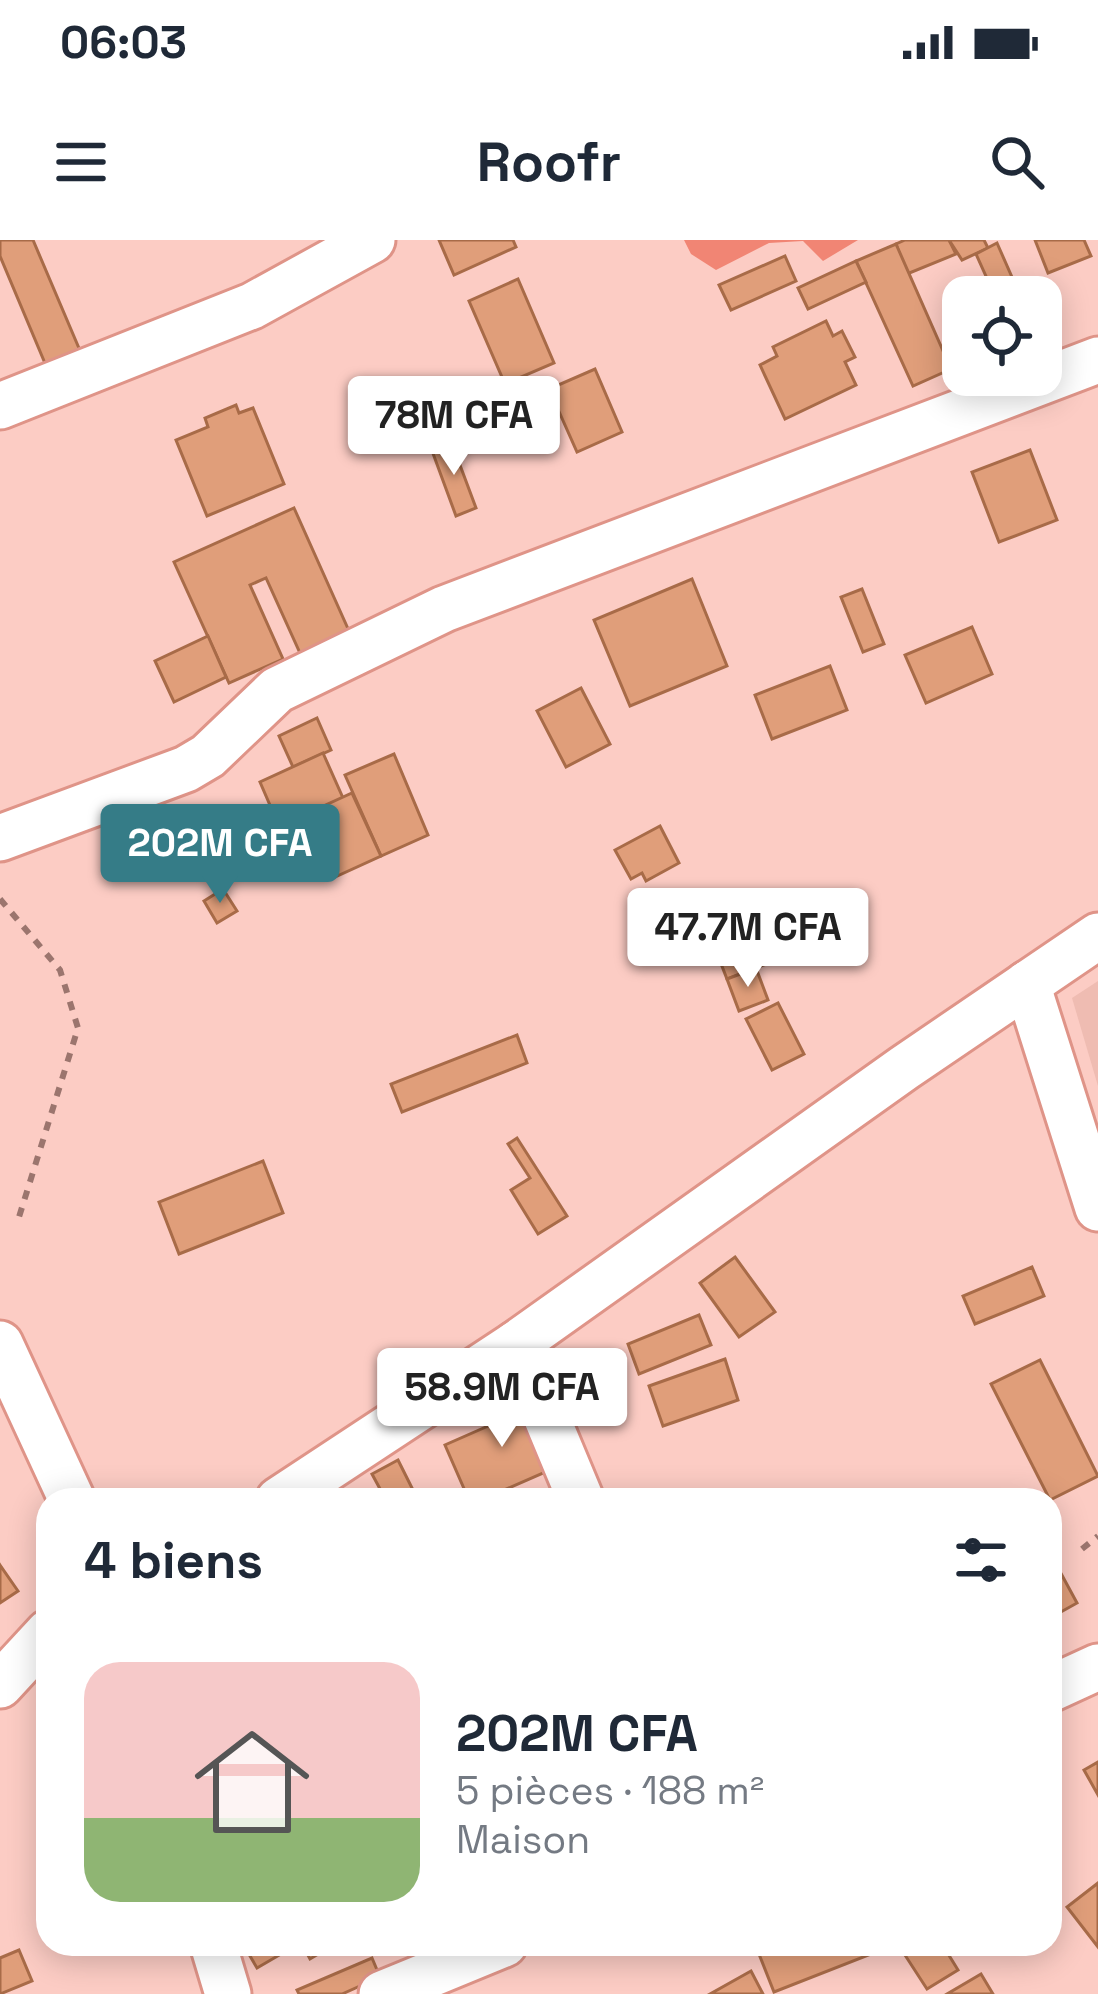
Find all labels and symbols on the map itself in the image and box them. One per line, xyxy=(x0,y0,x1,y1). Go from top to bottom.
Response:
pin: 78M CFA xyxy=(343,376,565,478)
pin: 202M CFA xyxy=(96,804,344,906)
pin: 47.7M CFA xyxy=(611,888,885,990)
pin: 58.9M CFA xyxy=(365,1348,639,1450)

